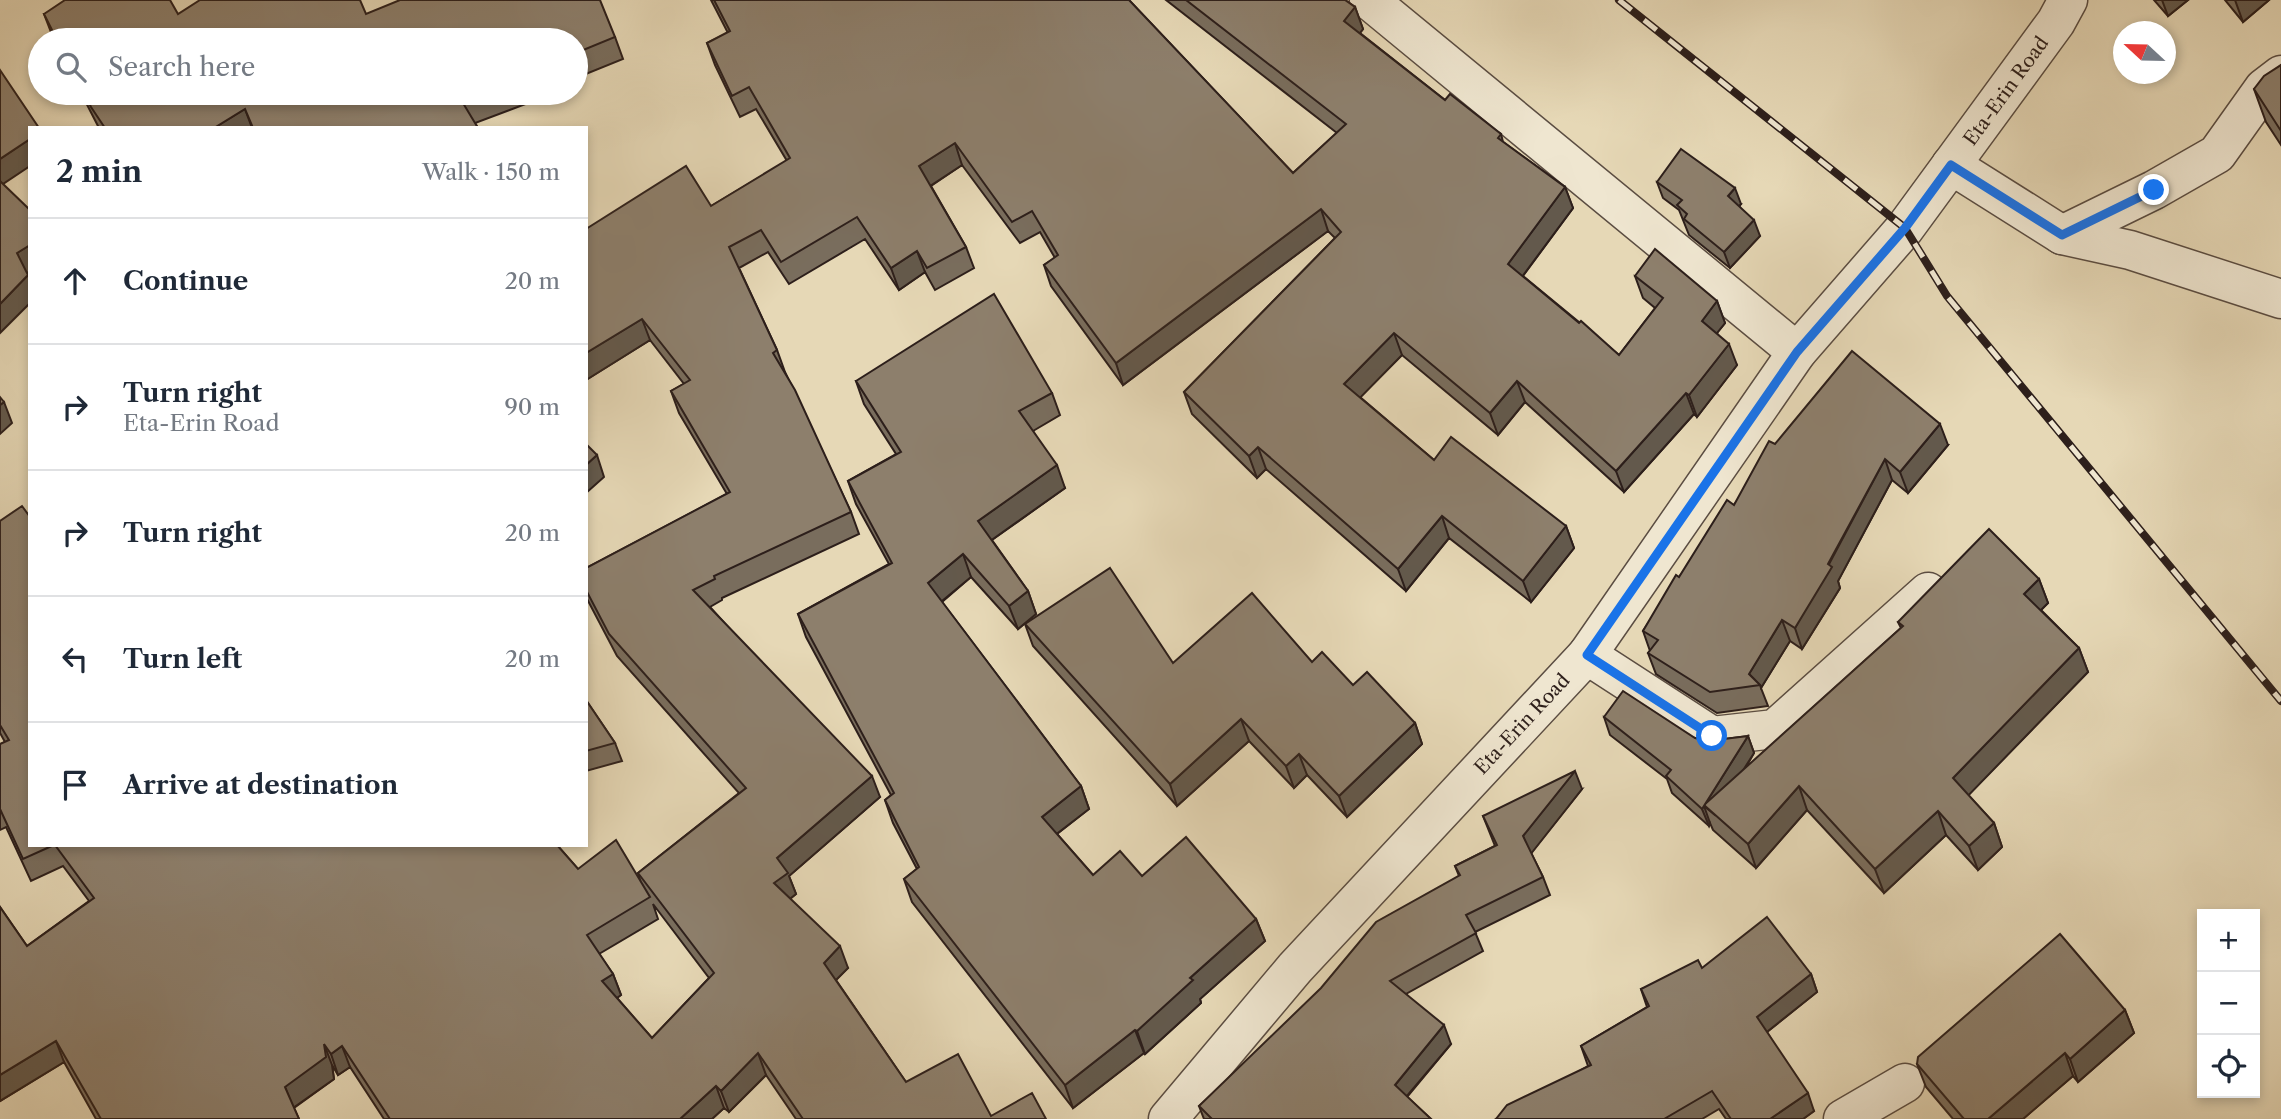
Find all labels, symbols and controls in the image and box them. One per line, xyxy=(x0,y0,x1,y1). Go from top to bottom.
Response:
north arrow xyxy=(2113,21,2176,84)
search box xyxy=(28,28,588,105)
street label: Eta-Erin Road xyxy=(1959,32,2054,150)
icon: search xyxy=(52,48,90,86)
text: Search here xyxy=(108,51,255,83)
text: 2 min xyxy=(56,153,142,190)
text: Walk · 150 m xyxy=(422,158,560,186)
route end xyxy=(2138,174,2169,205)
icon: ahead xyxy=(56,262,94,300)
text: Continue xyxy=(123,265,248,297)
text: 20 m xyxy=(505,267,560,295)
text: Turn right xyxy=(123,377,262,409)
icon: right xyxy=(56,388,94,426)
text: 90 m xyxy=(504,393,560,421)
text: Eta-Erin Road xyxy=(123,409,279,437)
icon: right xyxy=(56,514,94,552)
text: Turn right xyxy=(123,517,262,549)
text: 20 m xyxy=(505,519,560,547)
icon: left xyxy=(56,640,94,678)
text: Turn left xyxy=(123,643,242,675)
text: 20 m xyxy=(505,645,560,673)
street label: Eta-Erin Road xyxy=(1470,669,1575,779)
route start xyxy=(1696,720,1727,751)
icon: arrive xyxy=(56,766,94,804)
text: Arrive at destination xyxy=(123,769,398,801)
map controls xyxy=(2197,909,2260,1098)
button: + xyxy=(2197,909,2260,972)
button: − xyxy=(2197,972,2260,1035)
button: locate xyxy=(2197,1035,2260,1098)

